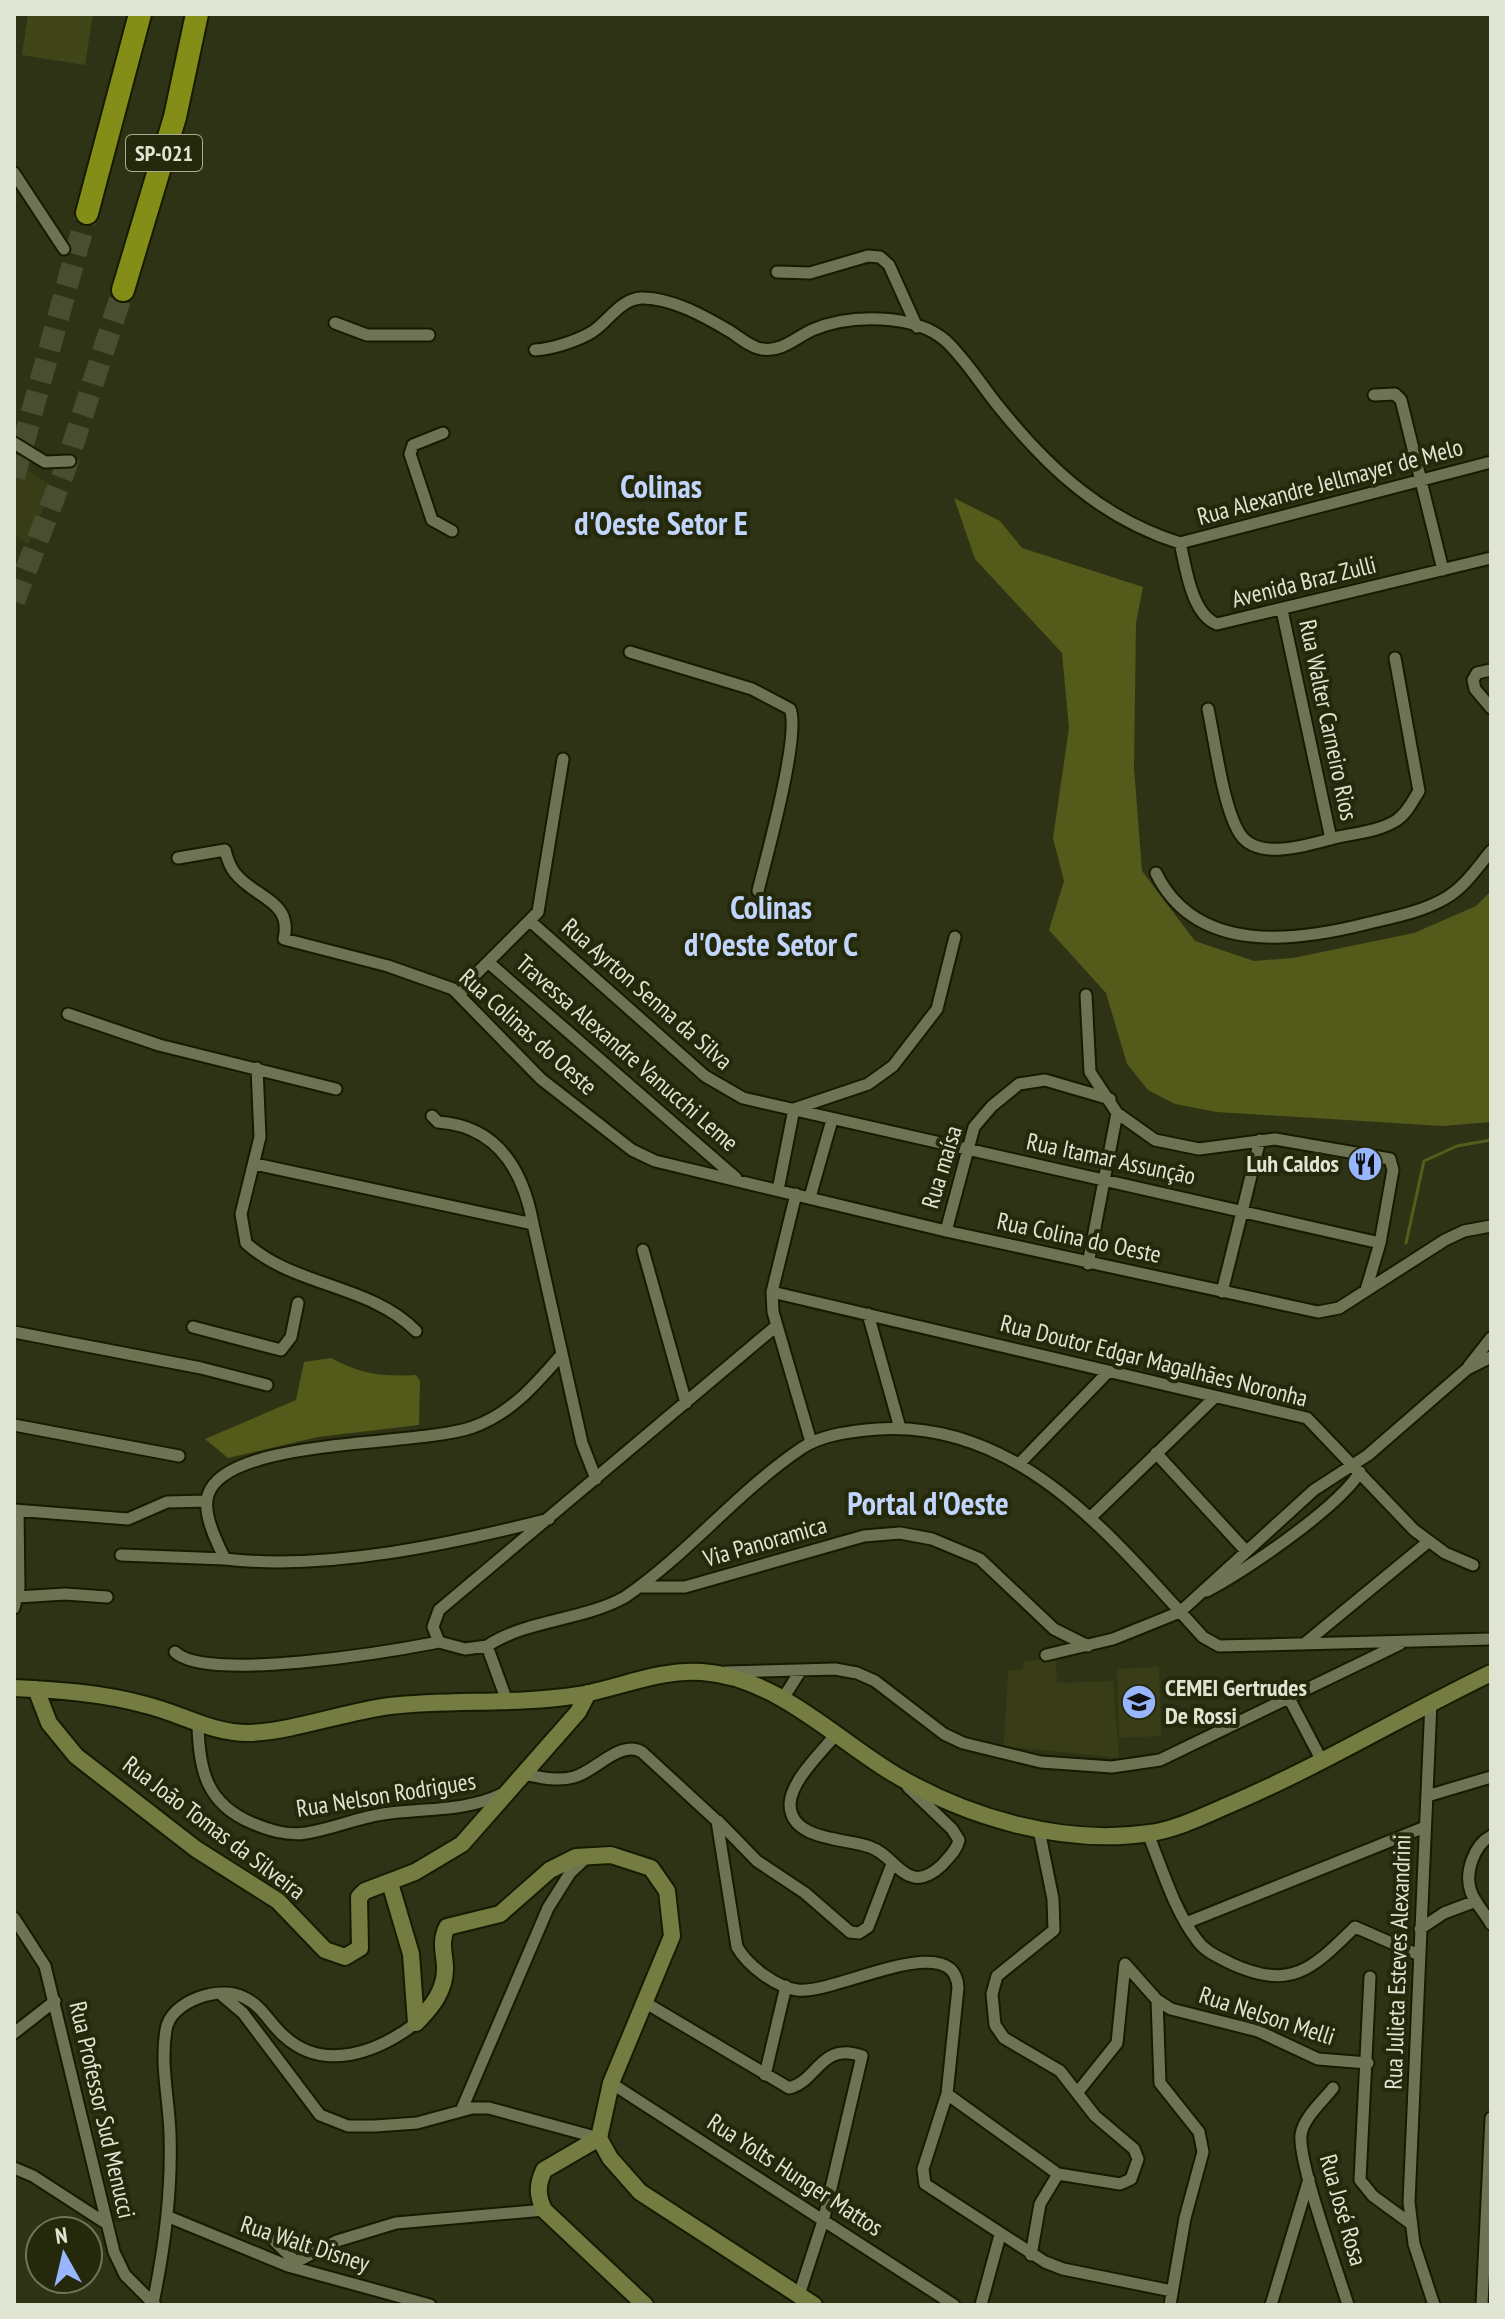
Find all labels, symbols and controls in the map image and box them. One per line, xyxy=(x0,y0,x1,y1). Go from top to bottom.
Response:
road number: SP-021 xyxy=(126,135,202,171)
street label: Rua Alexandre Jellmayer de Melo xyxy=(1194,431,1466,532)
district label: Colinas d'Oeste Setor E xyxy=(574,465,748,544)
street label: Avenida Braz Zulli xyxy=(1228,549,1379,614)
street label: Rua Walter Carneiro Rios xyxy=(1292,617,1365,823)
district label: Colinas d'Oeste Setor C xyxy=(684,886,858,965)
street label: Rua Ayrton Senna da Silva xyxy=(556,911,739,1076)
street label: Travessa Alexandre Vanucchi Leme xyxy=(510,948,745,1158)
street label: Rua Colinas do Oeste xyxy=(453,962,604,1102)
street label: Rua maísa xyxy=(914,1122,969,1212)
street label: Rua Itamar Assunção xyxy=(1024,1126,1198,1192)
restaurant icon: Luh Caldos xyxy=(1346,1145,1384,1183)
place label: Luh Caldos xyxy=(1246,1148,1339,1179)
street label: Rua Colina do Oeste xyxy=(994,1205,1164,1270)
street label: Rua Doutor Edgar Magalhães Noronha xyxy=(997,1307,1311,1414)
district label: Portal d'Oeste xyxy=(847,1482,1009,1524)
street label: Via Panoramica xyxy=(699,1509,830,1574)
place label: CEMEI Gertrudes De Rossi xyxy=(1165,1672,1307,1731)
school or university icon: CEMEI Gertrudes De Rossi xyxy=(1120,1683,1158,1721)
street label: Rua João Tomas da Silveira xyxy=(117,1749,312,1906)
street label: Rua Nelson Rodrigues xyxy=(294,1765,478,1824)
street label: Rua Julieta Esteves Alexandrini xyxy=(1378,1834,1417,2090)
street label: Rua Nelson Melli xyxy=(1195,1979,1339,2052)
street label: Rua Professor Sud Menucci xyxy=(62,1998,143,2221)
street label: Rua Yolts Hunger Mattos xyxy=(702,2106,889,2243)
street label: Rua José Rosa xyxy=(1313,2151,1374,2269)
street label: Rua Walt Disney xyxy=(237,2208,373,2279)
north arrow xyxy=(24,2215,104,2295)
text: N xyxy=(53,2221,69,2250)

